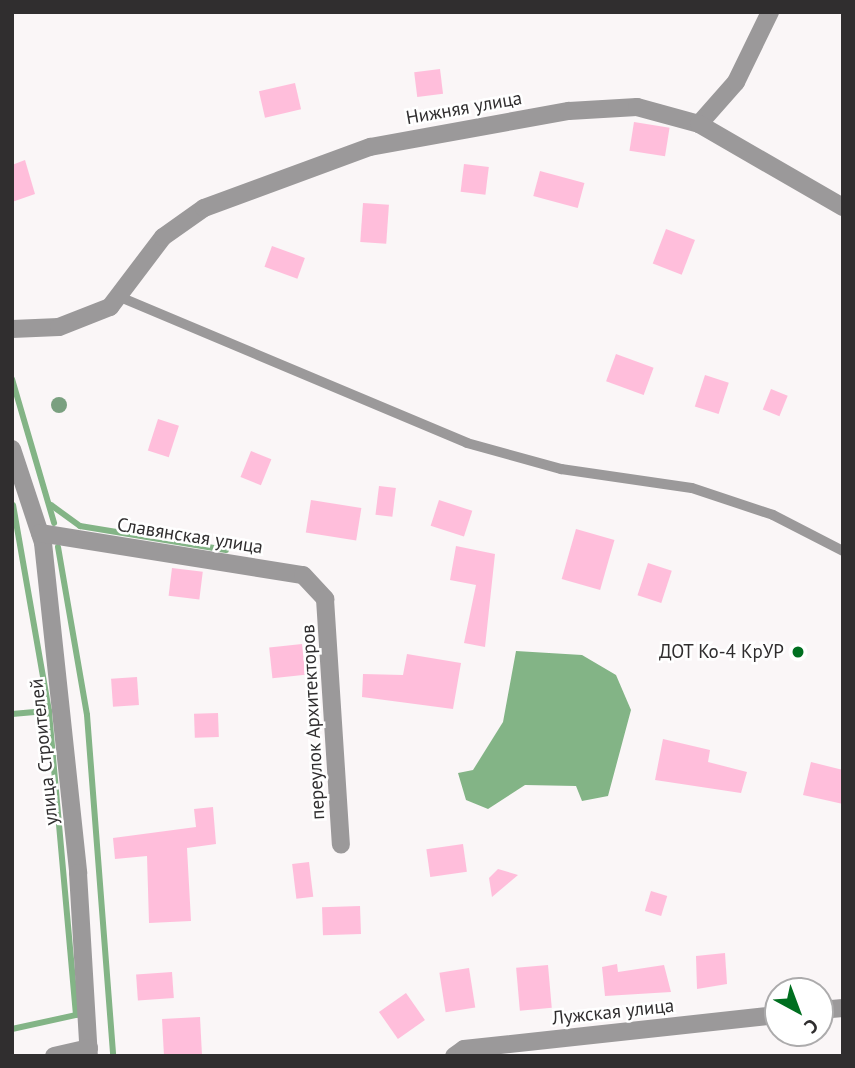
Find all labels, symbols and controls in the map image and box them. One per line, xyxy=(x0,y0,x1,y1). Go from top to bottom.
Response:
street label: Нижняя улица xyxy=(404,87,524,129)
street label: Славянская улица xyxy=(115,513,265,559)
street label: переулок Архитекторов xyxy=(296,623,330,821)
place label: ДОТ Ко-4 КрУР xyxy=(658,641,784,663)
marker: ДОТ Ко-4 КрУР xyxy=(790,644,806,660)
street label: улица Строителей xyxy=(25,677,63,827)
north arrow xyxy=(764,977,834,1047)
street label: Лужская улица xyxy=(551,994,675,1030)
text: С xyxy=(800,1014,823,1039)

